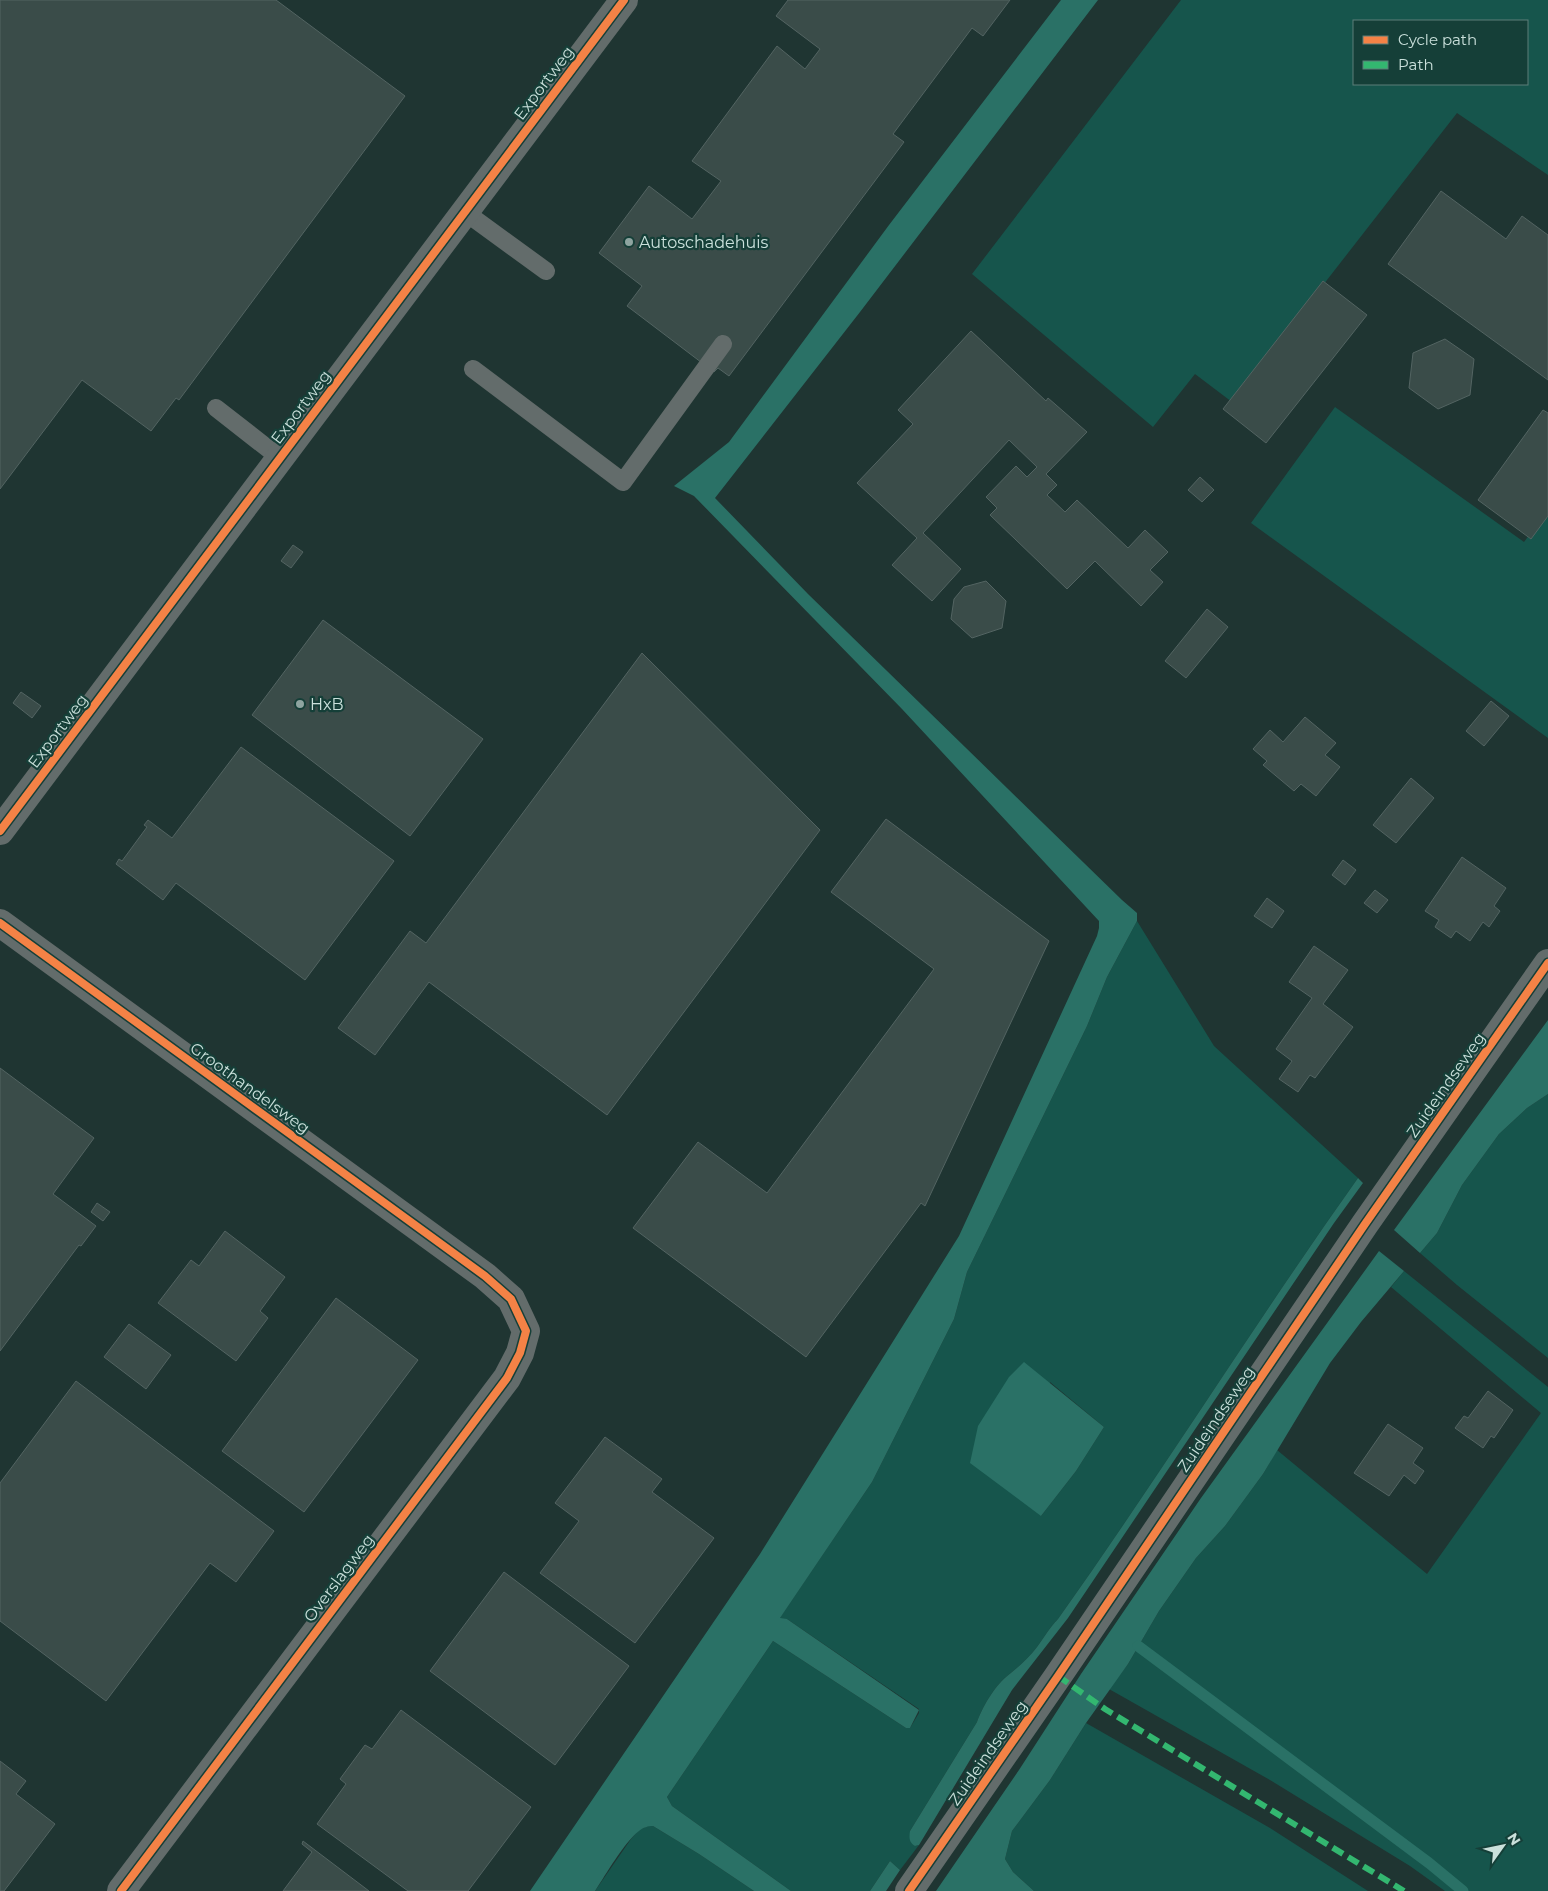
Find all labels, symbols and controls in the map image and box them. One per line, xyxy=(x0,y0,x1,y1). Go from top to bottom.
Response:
legend xyxy=(1353,20,1528,85)
text: Cycle path xyxy=(1398,30,1477,49)
street label: Exportweg xyxy=(510,42,578,124)
text: Path xyxy=(1398,55,1434,74)
place label: Autoschadehuis xyxy=(639,233,769,252)
marker: Autoschadehuis xyxy=(623,236,635,248)
street label: Exportweg xyxy=(267,366,335,448)
street label: Exportweg xyxy=(24,690,92,772)
place label: HxB xyxy=(310,695,344,714)
marker: HxB xyxy=(294,698,306,710)
street label: Zuideindseweg xyxy=(1403,1029,1489,1141)
street label: Groothandelsweg xyxy=(187,1038,313,1138)
street label: Zuideindseweg xyxy=(1174,1362,1258,1476)
street label: Overslagweg xyxy=(300,1530,378,1626)
street label: Zuideindseweg xyxy=(945,1697,1031,1809)
north arrow xyxy=(1478,1821,1528,1871)
text: N xyxy=(1503,1829,1525,1849)

